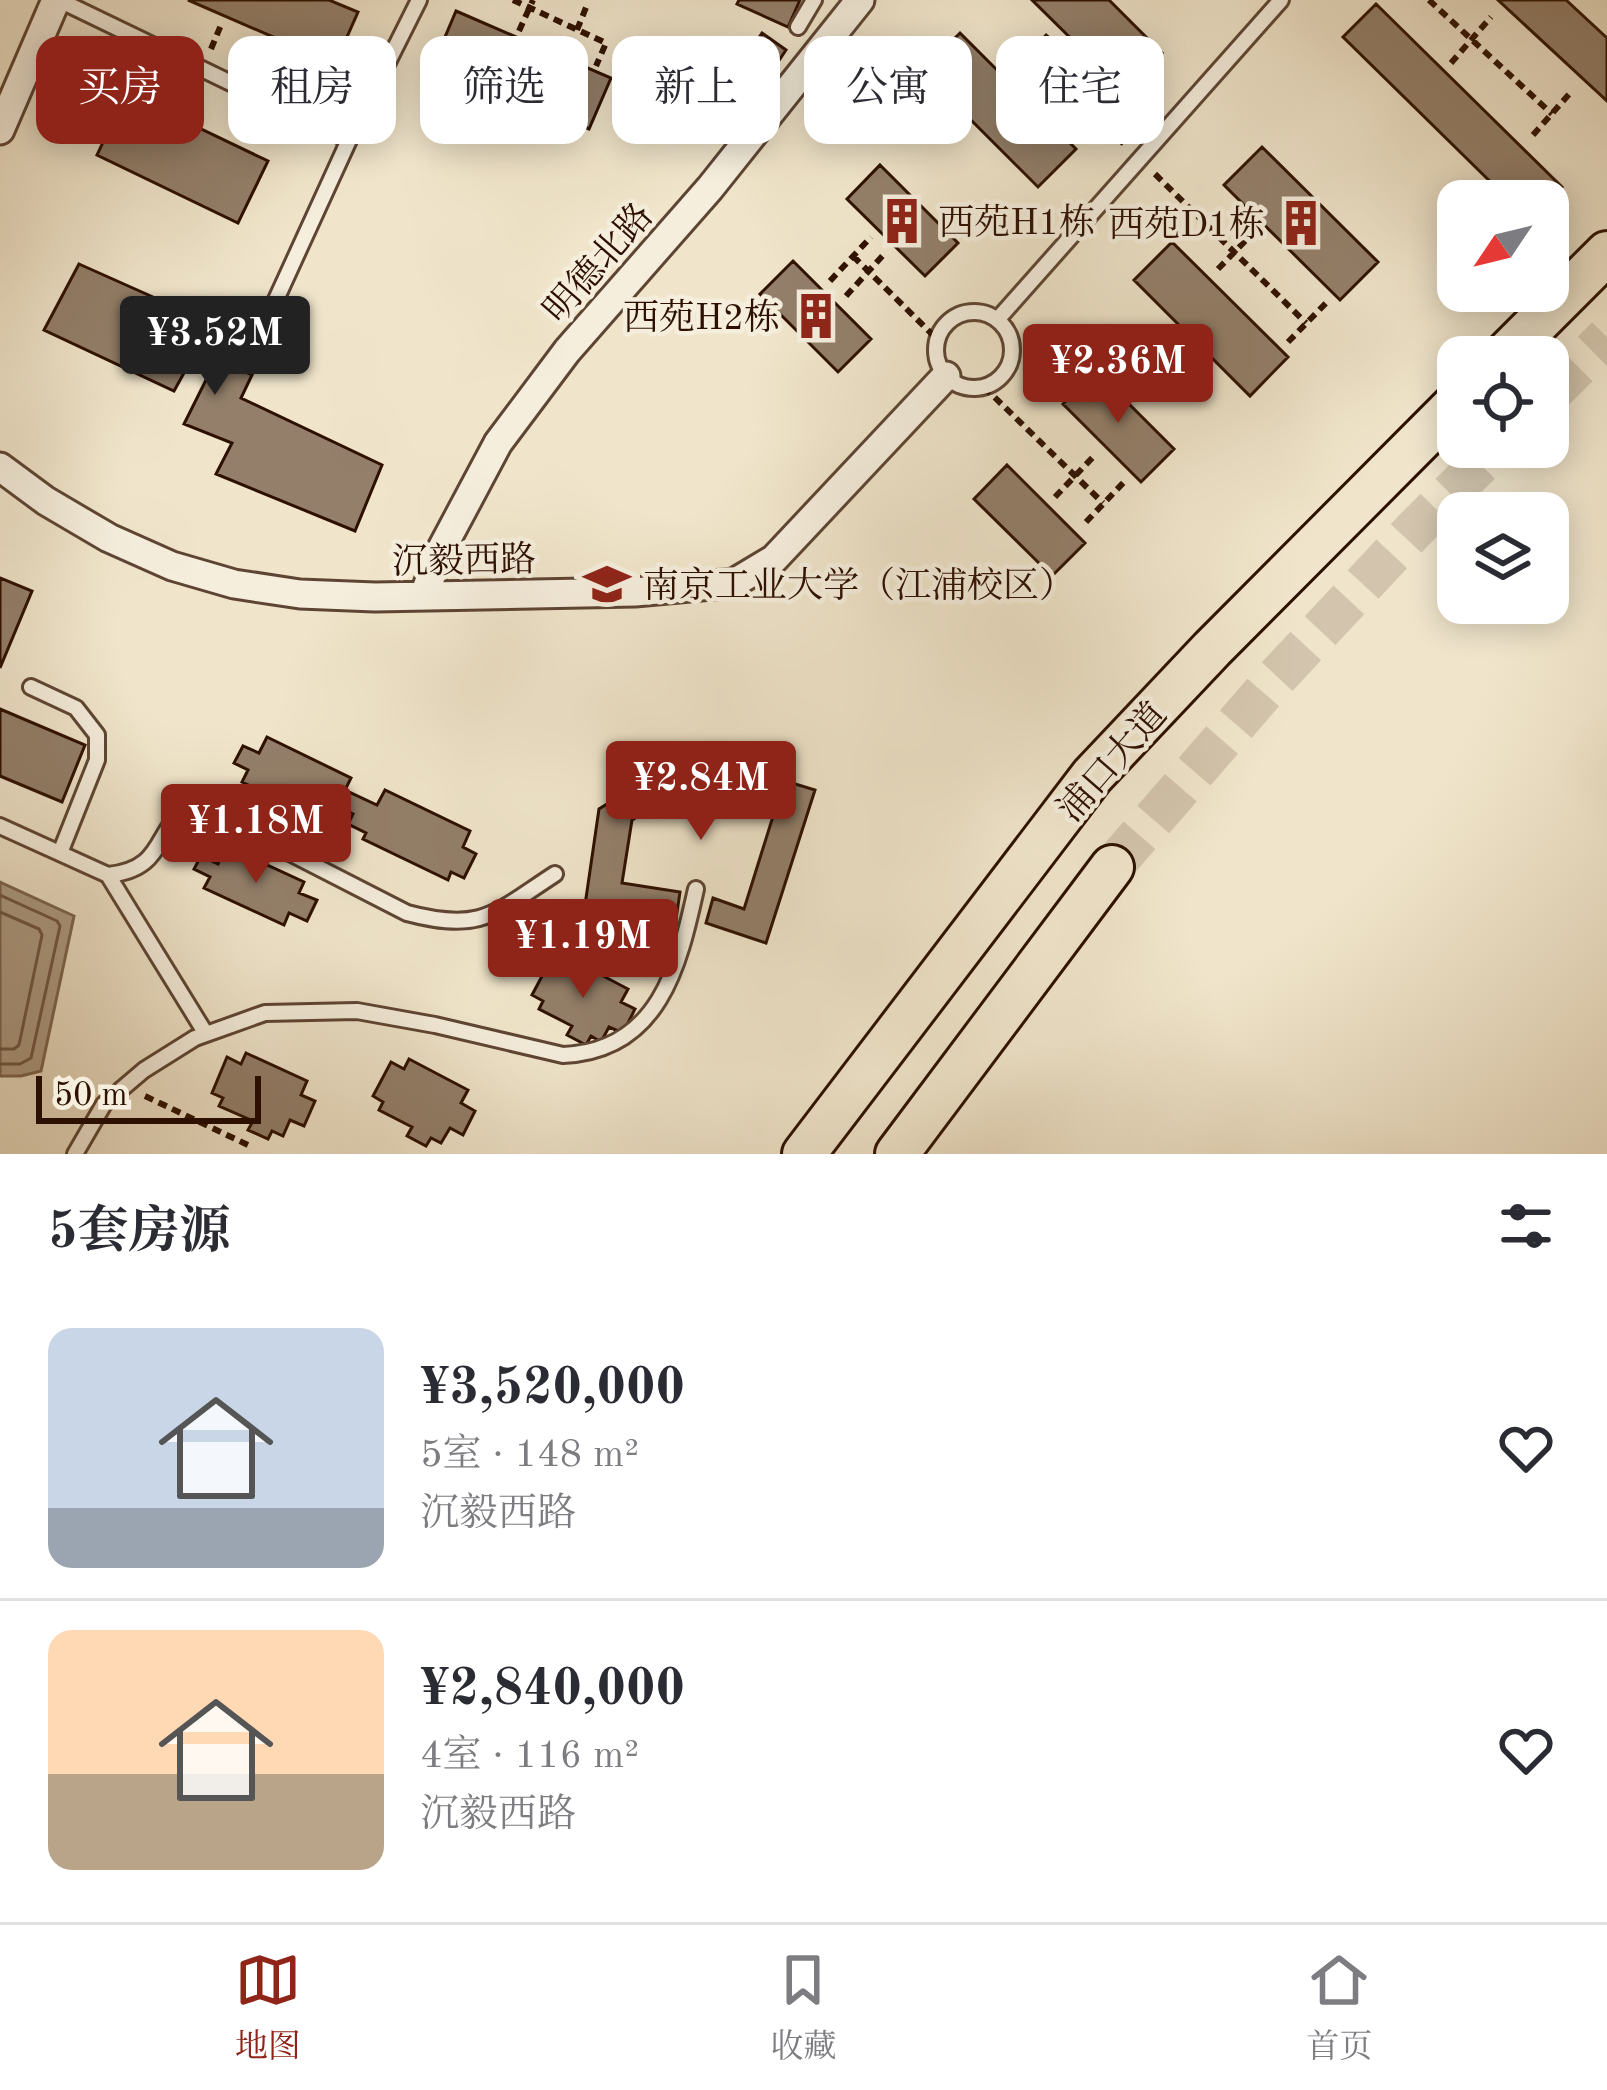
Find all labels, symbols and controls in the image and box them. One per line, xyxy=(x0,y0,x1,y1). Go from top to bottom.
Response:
chip: 买房 xyxy=(36,36,204,144)
chip: 租房 xyxy=(228,36,396,144)
chip: 筛选 xyxy=(420,36,588,144)
chip: 新上 xyxy=(612,36,780,144)
chip: 公寓 xyxy=(804,36,972,144)
chip: 住宅 xyxy=(996,36,1164,144)
north arrow xyxy=(1437,180,1569,312)
map controls xyxy=(1437,180,1569,624)
street label: 明德北路 xyxy=(536,196,661,331)
building icon: 西苑H1栋 xyxy=(877,196,927,246)
building icon: 西苑D1栋 xyxy=(1276,198,1326,248)
place label: 西苑H1栋 xyxy=(938,203,1095,243)
place label: 西苑D1栋 xyxy=(1108,205,1265,245)
building icon: 西苑H2栋 xyxy=(791,291,841,341)
pin: ¥3.52M xyxy=(117,296,313,398)
place label: 西苑H2栋 xyxy=(623,298,780,338)
text: ¥3.52M xyxy=(147,315,283,354)
pin: ¥2.36M xyxy=(1020,324,1216,426)
button: locate xyxy=(1437,336,1569,468)
text: ¥2.36M xyxy=(1050,343,1186,382)
button: layers xyxy=(1437,492,1569,624)
street label: 沉毅西路 xyxy=(392,540,536,582)
school or university icon: 南京工业大学（江浦校区） xyxy=(582,559,632,609)
place label: 南京工业大学（江浦校区） xyxy=(643,566,1075,606)
street label: 浦口大道 xyxy=(1050,695,1175,830)
pin: ¥2.84M xyxy=(603,741,799,843)
text: ¥2.84M xyxy=(633,760,769,799)
pin: ¥1.18M xyxy=(158,784,354,886)
text: ¥1.18M xyxy=(188,803,324,842)
pin: ¥1.19M xyxy=(485,899,681,1001)
text: ¥1.19M xyxy=(515,918,651,957)
scale bar xyxy=(36,1070,261,1123)
text: 50 m xyxy=(54,1080,128,1113)
icon: filters xyxy=(1493,1193,1559,1259)
text: 5套房源 xyxy=(48,1208,231,1259)
text: ¥3,520,000 xyxy=(420,1364,685,1415)
icon: home xyxy=(144,1376,288,1520)
icon: heart xyxy=(1493,1415,1559,1481)
text: 5室 · 148 m² xyxy=(420,1436,639,1475)
text: 沉毅西路 xyxy=(420,1495,576,1534)
text: ¥2,840,000 xyxy=(420,1665,685,1716)
icon: home xyxy=(144,1678,288,1822)
icon: heart xyxy=(1493,1717,1559,1783)
text: 4室 · 116 m² xyxy=(420,1737,639,1776)
text: 沉毅西路 xyxy=(420,1796,576,1835)
tab: 地图 xyxy=(235,1947,301,2069)
tab: 收藏 xyxy=(770,1947,836,2069)
tab: 首页 xyxy=(1306,1947,1372,2069)

